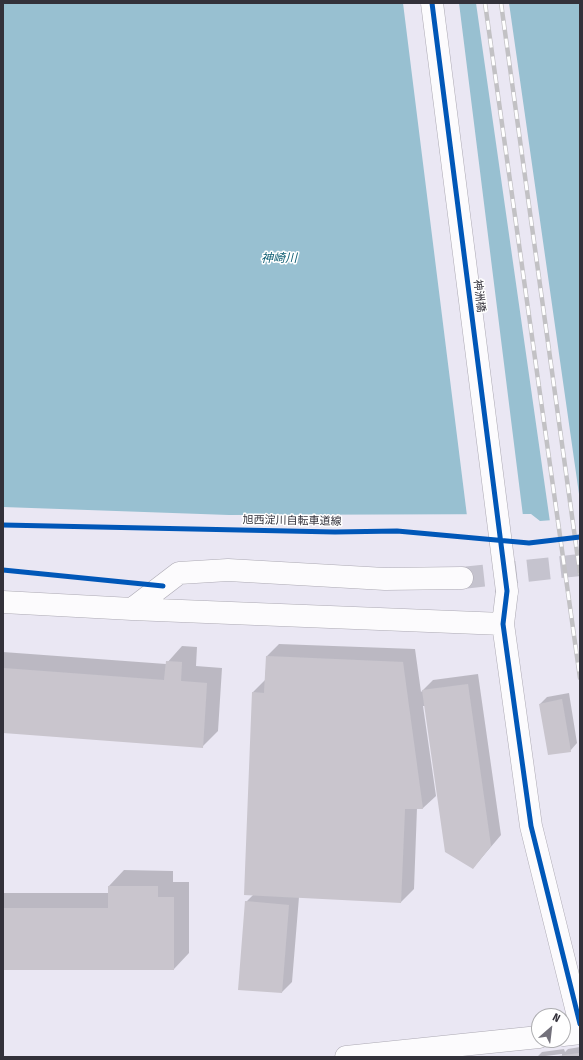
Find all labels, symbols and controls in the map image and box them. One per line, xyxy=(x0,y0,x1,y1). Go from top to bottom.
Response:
water label: 神崎川 xyxy=(261,252,297,266)
street label: 神洲橋 xyxy=(470,279,488,313)
street label: 旭西淀川自転車道線 xyxy=(242,514,342,528)
north arrow xyxy=(531,1008,571,1048)
text: N xyxy=(550,1011,562,1025)

